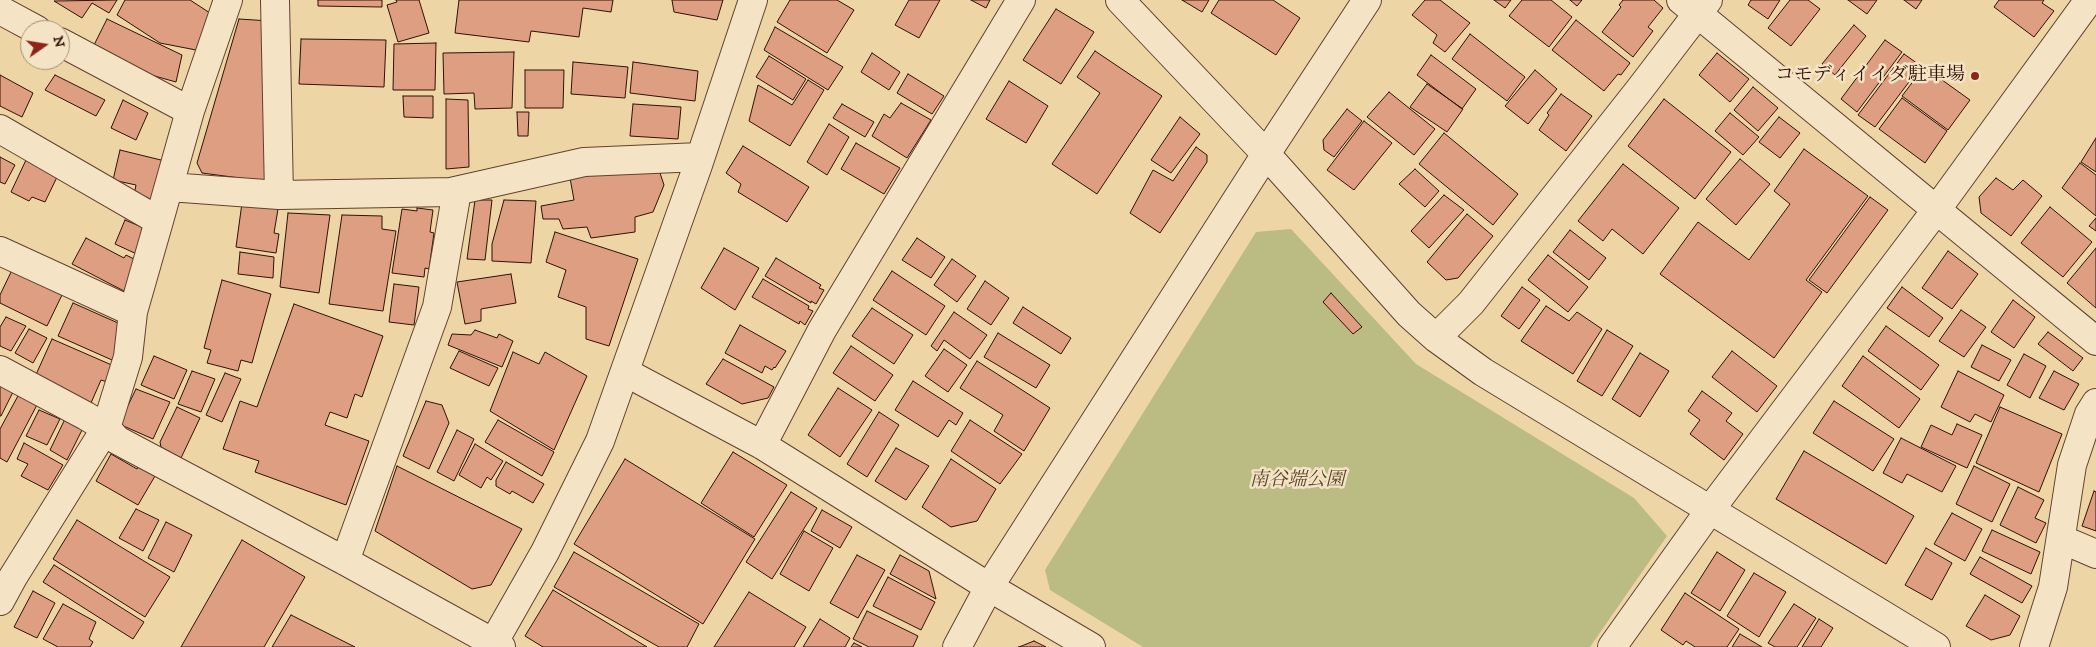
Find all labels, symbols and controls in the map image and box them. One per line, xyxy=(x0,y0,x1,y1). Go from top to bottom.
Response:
north arrow xyxy=(20,20,70,70)
text: N xyxy=(49,34,69,49)
place label: コモディイイダ駐車場 xyxy=(1775,65,1965,87)
marker: コモディイイダ駐車場 xyxy=(1969,70,1981,82)
park label: 南谷端公園 xyxy=(1250,470,1344,492)

